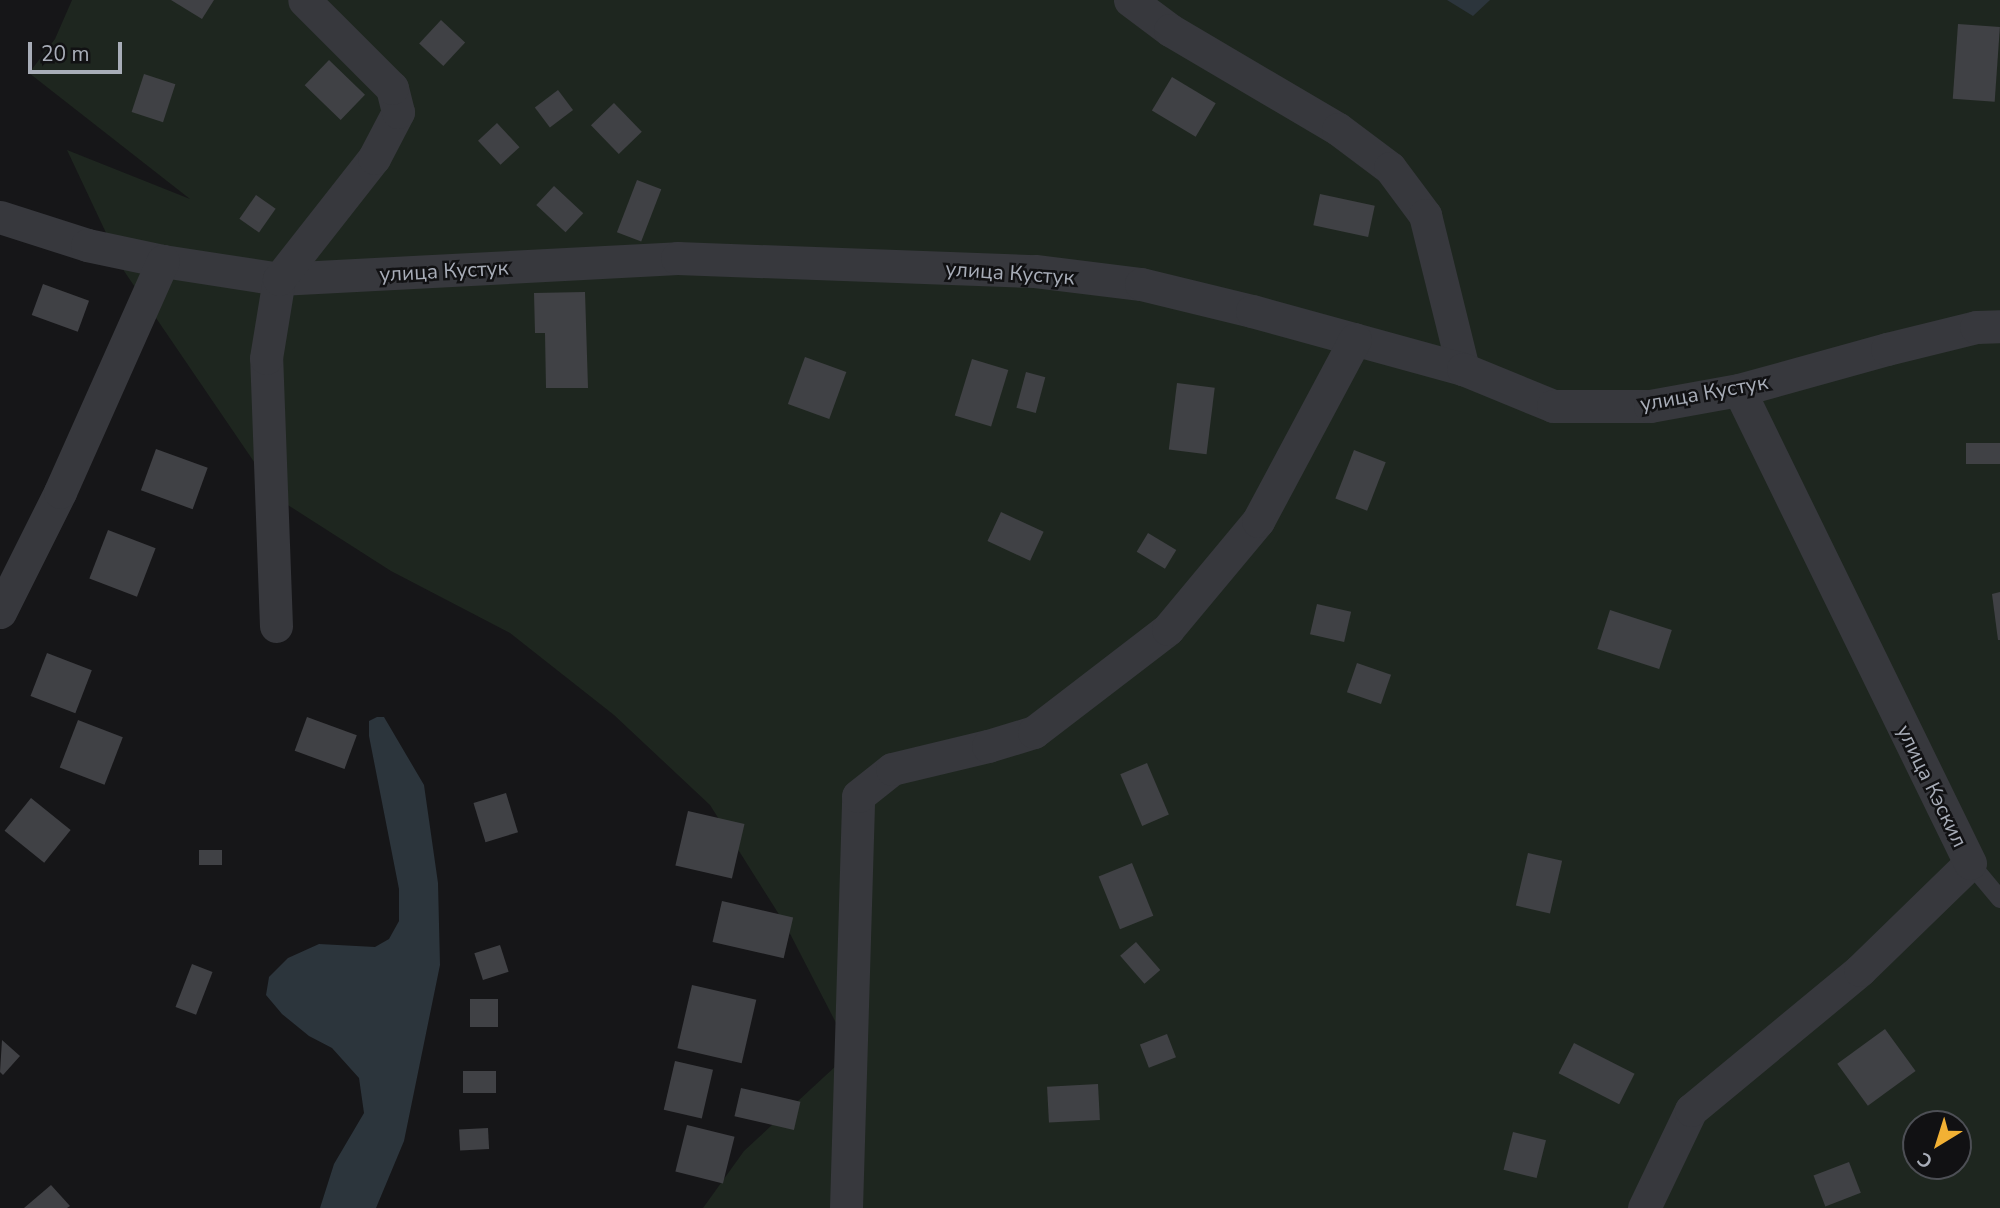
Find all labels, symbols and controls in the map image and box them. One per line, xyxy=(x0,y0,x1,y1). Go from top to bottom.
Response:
scale bar xyxy=(32,28,126,72)
text: 20 m xyxy=(41,40,90,68)
street label: улица Кустук xyxy=(379,255,509,287)
street label: улица Кустук xyxy=(945,256,1075,290)
street label: улица Кустук xyxy=(1638,369,1770,417)
street label: улица Кэскил xyxy=(1892,721,1972,851)
north arrow xyxy=(1902,1110,1972,1180)
text: С xyxy=(1912,1146,1938,1174)

